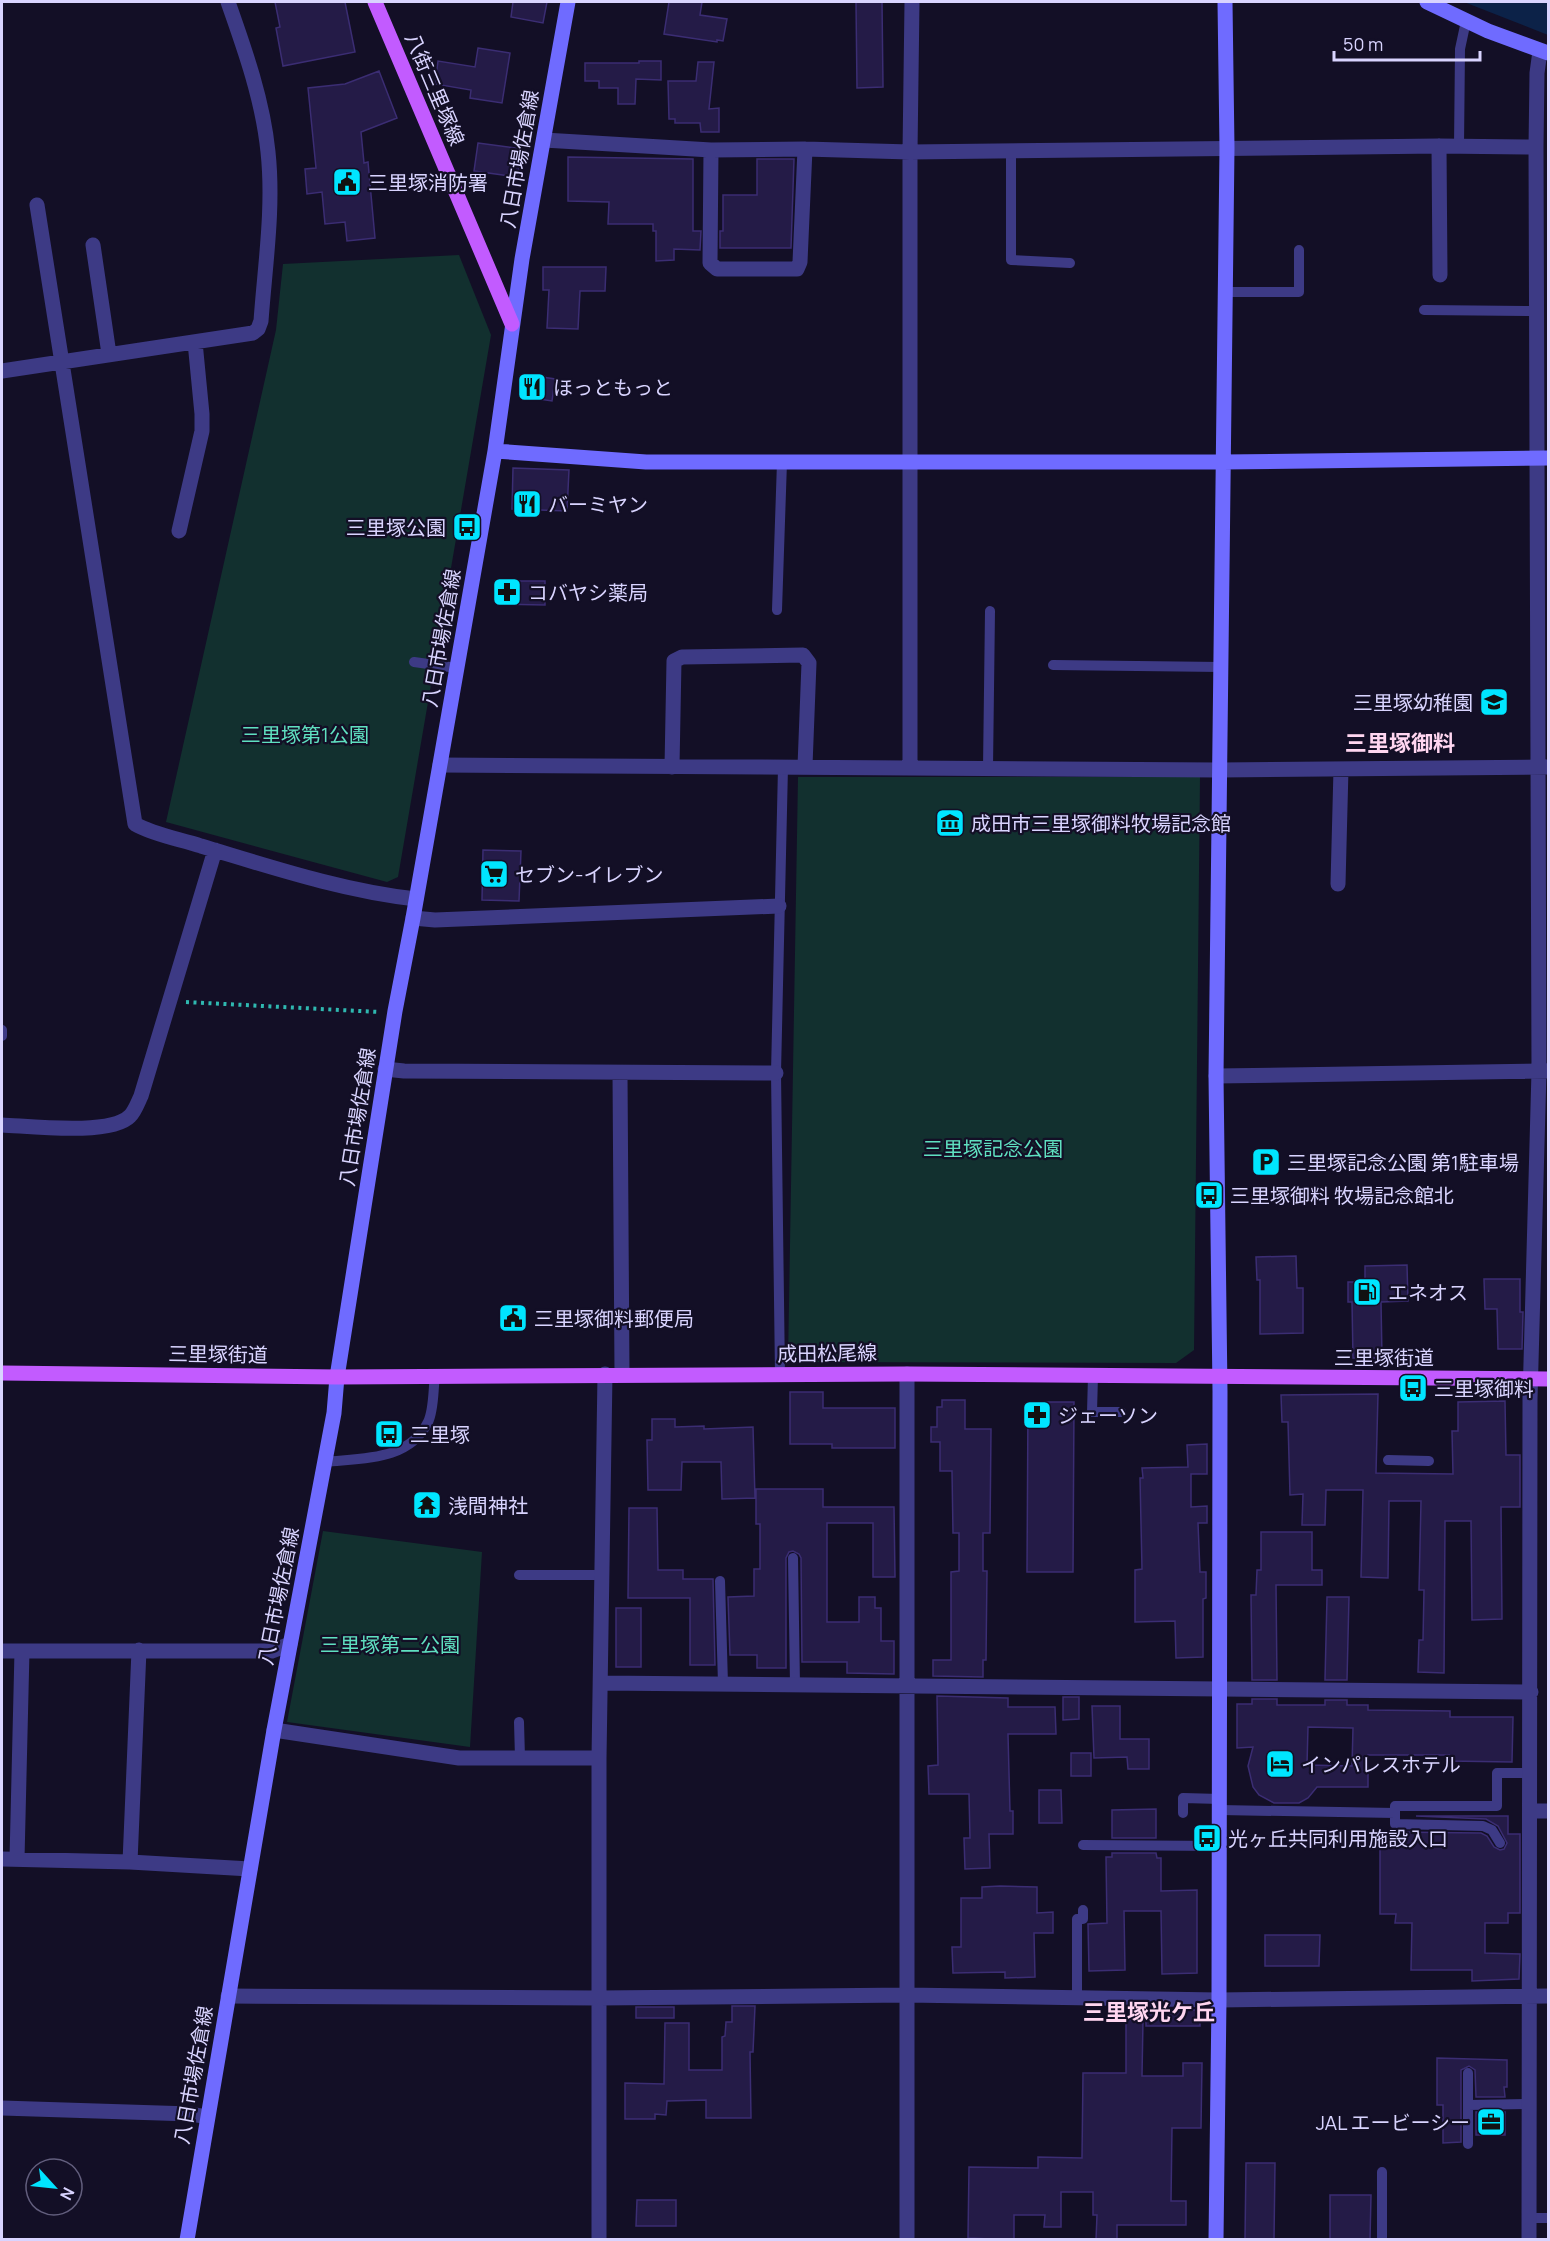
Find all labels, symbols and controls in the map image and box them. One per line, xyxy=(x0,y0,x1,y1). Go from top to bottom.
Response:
scale bar xyxy=(1334,24,1480,62)
street label: 八街三里塚線 xyxy=(399,28,471,150)
text: 50 m xyxy=(1343,32,1383,56)
street label: 八日市場佐倉線 xyxy=(494,88,544,230)
public building icon: 三里塚消防署 xyxy=(331,166,363,198)
place label: 三里塚消防署 xyxy=(368,169,488,196)
restaurant icon: ほっともっと xyxy=(516,371,548,403)
place label: ほっともっと xyxy=(553,374,673,401)
restaurant icon: バーミヤン xyxy=(511,488,543,520)
place label: バーミヤン xyxy=(548,491,648,518)
bus stop icon: 三里塚公園 xyxy=(451,511,483,543)
place label: 三里塚公園 xyxy=(346,514,446,541)
street label: 八日市場佐倉線 xyxy=(416,567,466,709)
pharmacy icon: コバヤシ薬局 xyxy=(491,576,523,608)
place label: コバヤシ薬局 xyxy=(528,579,648,606)
school or university icon: 三里塚幼稚園 xyxy=(1478,686,1510,718)
place label: 三里塚幼稚園 xyxy=(1353,689,1473,716)
park label: 三里塚第1公園 xyxy=(241,721,369,748)
district label: 三里塚御料 xyxy=(1345,728,1455,758)
museum icon: 成田市三里塚御料牧場記念館 xyxy=(934,807,966,839)
place label: 成田市三里塚御料牧場記念館 xyxy=(971,810,1231,837)
supermarket icon: セブン-イレブン xyxy=(478,858,510,890)
place label: セブン-イレブン xyxy=(515,861,663,888)
street label: 八日市場佐倉線 xyxy=(333,1046,381,1188)
park label: 三里塚記念公園 xyxy=(923,1135,1063,1162)
parking icon: 三里塚記念公園 第1駐車場 xyxy=(1250,1146,1282,1178)
place label: 三里塚記念公園 第1駐車場 xyxy=(1287,1149,1519,1176)
bus stop icon: 三里塚御料 牧場記念館北 xyxy=(1193,1179,1225,1211)
place label: 三里塚御料 牧場記念館北 xyxy=(1230,1182,1454,1209)
fuel station icon: エネオス xyxy=(1351,1276,1383,1308)
place label: エネオス xyxy=(1388,1279,1468,1306)
public building icon: 三里塚御料郵便局 xyxy=(497,1302,529,1334)
place label: 三里塚御料郵便局 xyxy=(534,1305,694,1332)
street label: 成田松尾線 xyxy=(777,1339,877,1367)
street label: 三里塚街道 xyxy=(168,1340,268,1368)
street label: 三里塚街道 xyxy=(1334,1344,1434,1371)
bus stop icon: 三里塚御料 xyxy=(1397,1372,1429,1404)
place label: 三里塚御料 xyxy=(1434,1375,1534,1402)
pharmacy icon: ジェーソン xyxy=(1021,1399,1053,1431)
place label: ジェーソン xyxy=(1058,1402,1158,1429)
bus stop icon: 三里塚 xyxy=(373,1418,405,1450)
place label: 三里塚 xyxy=(410,1421,470,1448)
temple icon: 浅間神社 xyxy=(411,1489,443,1521)
place label: 浅間神社 xyxy=(448,1492,528,1519)
street label: 八日市場佐倉線 xyxy=(251,1525,305,1667)
park label: 三里塚第二公園 xyxy=(320,1631,460,1658)
hotel icon: インパレスホテル xyxy=(1264,1748,1296,1780)
place label: インパレスホテル xyxy=(1301,1751,1461,1778)
bus stop icon: 光ヶ丘共同利用施設入口 xyxy=(1191,1822,1223,1854)
place label: 光ヶ丘共同利用施設入口 xyxy=(1228,1825,1448,1852)
district label: 三里塚光ケ丘 xyxy=(1083,1997,1215,2027)
street label: 八日市場佐倉線 xyxy=(168,2004,218,2146)
office icon: JAL エービーシー xyxy=(1475,2106,1507,2138)
place label: JAL エービーシー xyxy=(1316,2109,1470,2136)
north arrow xyxy=(24,2157,84,2217)
text: N xyxy=(55,2184,80,2204)

